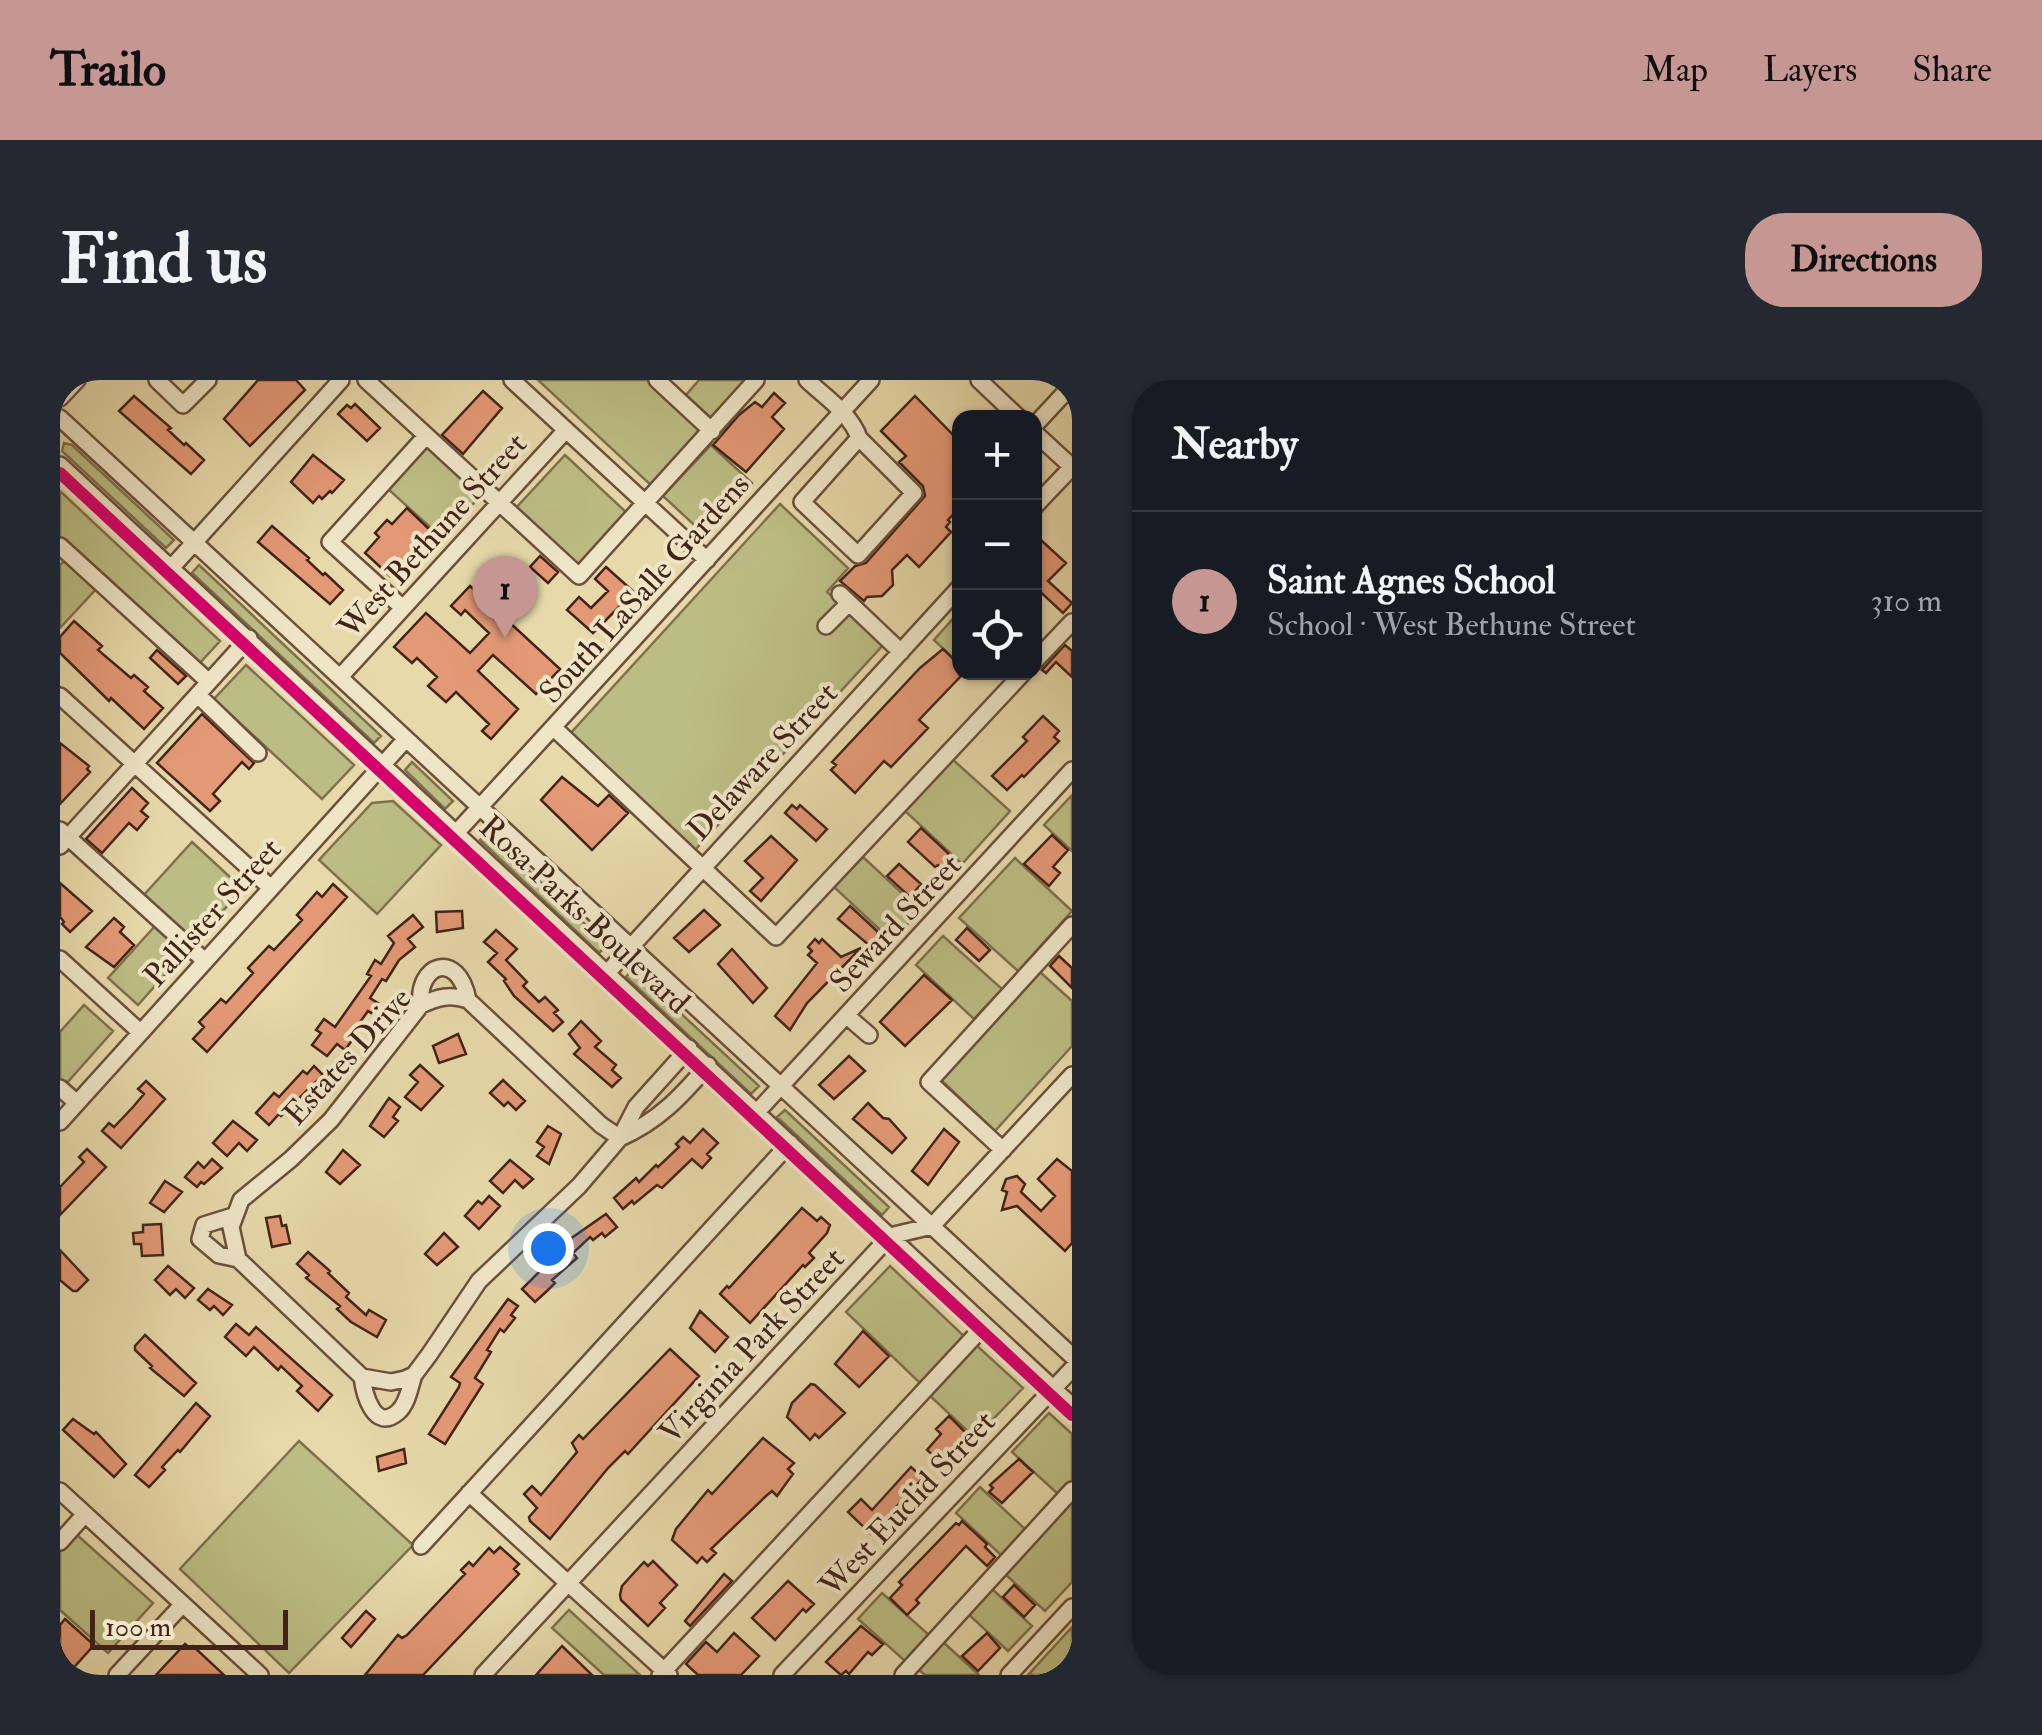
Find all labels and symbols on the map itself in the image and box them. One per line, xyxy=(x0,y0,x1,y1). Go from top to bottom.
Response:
street label: West Bethune Street xyxy=(329,425,535,647)
street label: South LaSalle Gardens xyxy=(531,465,759,712)
pin: 1 xyxy=(472,556,538,638)
street label: Delaware Street xyxy=(679,674,846,849)
street label: Rosa Parks Boulevard xyxy=(471,807,698,1023)
street label: Pallister Street xyxy=(135,830,290,995)
street label: Seward Street xyxy=(821,846,970,1001)
street label: Estates Drive xyxy=(275,979,420,1134)
your location xyxy=(523,1223,574,1274)
street label: Virginia Park Street xyxy=(650,1239,853,1452)
street label: West Euclid Street xyxy=(811,1402,1004,1606)
scale bar xyxy=(90,1605,288,1650)

